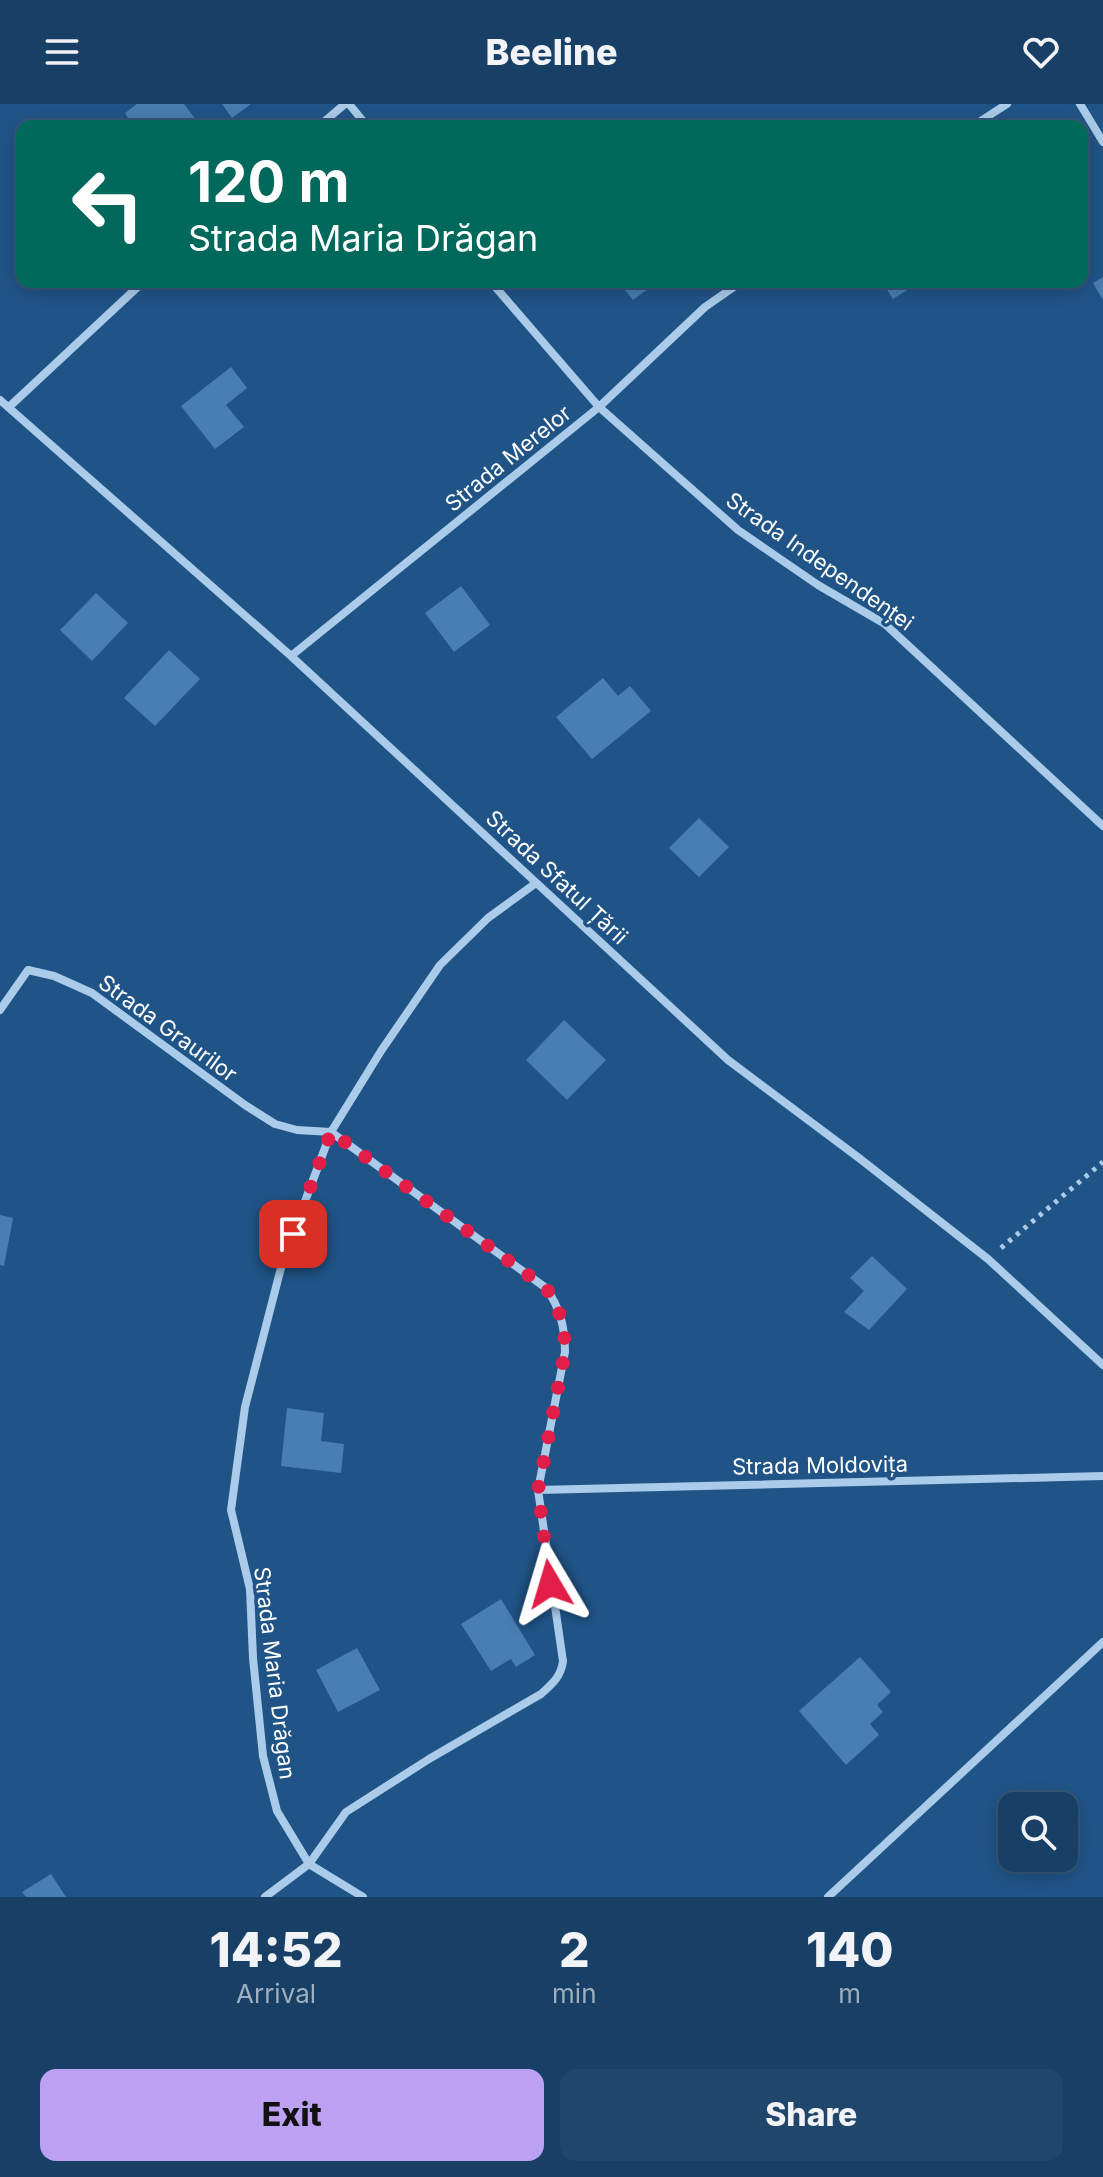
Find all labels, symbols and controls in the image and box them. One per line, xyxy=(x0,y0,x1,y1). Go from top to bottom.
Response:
icon: menu xyxy=(40,30,84,74)
text: Beeline xyxy=(485,30,618,74)
icon: heart xyxy=(1019,30,1063,74)
text: 120 m xyxy=(188,148,350,216)
icon: left xyxy=(56,152,160,256)
text: Strada Maria Drăgan xyxy=(188,216,538,260)
street label: Strada Merelor xyxy=(440,399,576,517)
street label: Strada Independenței xyxy=(721,486,919,636)
street label: Strada Sfatul Țării xyxy=(480,805,633,950)
street label: Strada Graurilor xyxy=(94,969,242,1087)
pin xyxy=(259,1200,327,1268)
icon: arrive xyxy=(271,1212,315,1256)
street label: Strada Moldovița xyxy=(732,1450,908,1481)
position arrow xyxy=(508,1542,592,1626)
street label: Strada Maria Drăgan xyxy=(249,1565,301,1781)
map controls xyxy=(998,1792,1078,1872)
button: search xyxy=(998,1792,1078,1872)
text: 14:52 xyxy=(210,1920,343,1979)
text: 2 xyxy=(559,1920,590,1979)
text: 140 xyxy=(806,1920,893,1979)
text: Arrival xyxy=(236,1978,316,2009)
text: min xyxy=(552,1978,597,2009)
text: m xyxy=(838,1978,861,2009)
button: Exit xyxy=(40,2069,544,2161)
button: Share xyxy=(560,2069,1063,2161)

